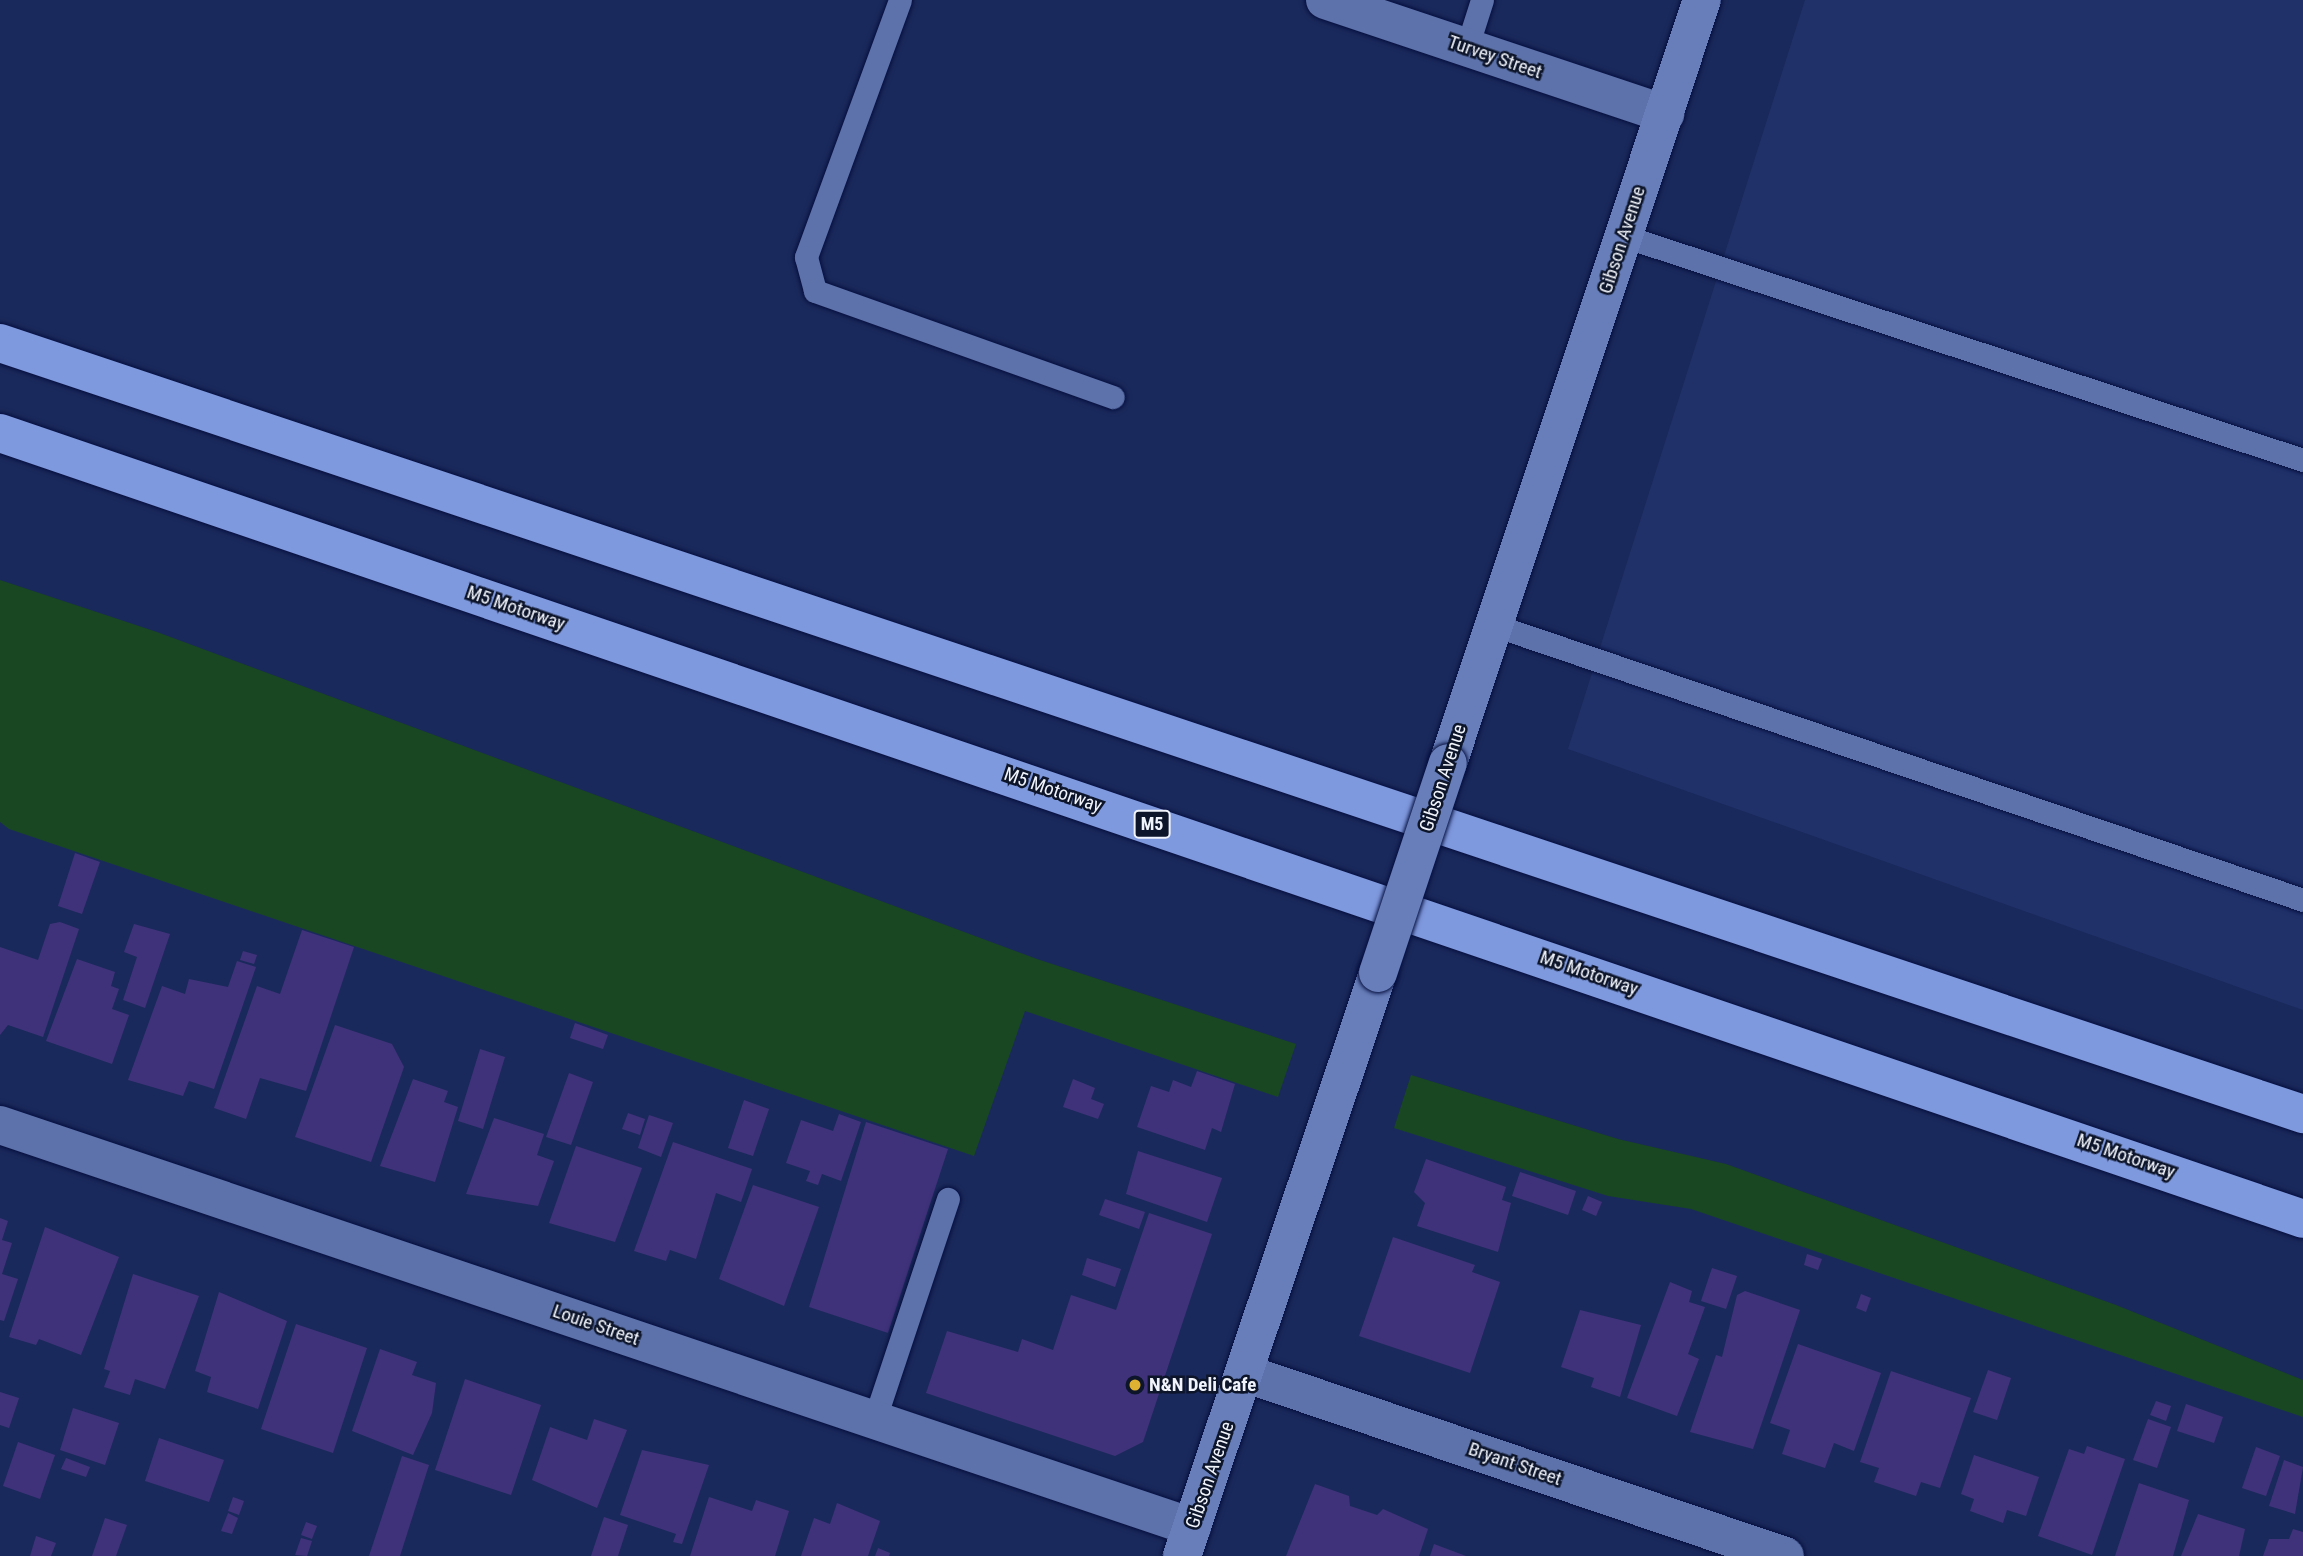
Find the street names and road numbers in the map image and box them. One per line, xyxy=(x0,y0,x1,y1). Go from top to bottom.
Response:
street label: Turvey Street xyxy=(1445,30,1545,84)
street label: Gibson Avenue xyxy=(1594,183,1650,297)
street label: M5 Motorway xyxy=(464,581,568,635)
street label: Gibson Avenue xyxy=(1415,721,1471,835)
street label: M5 Motorway xyxy=(1001,763,1105,817)
road number: M5 xyxy=(1133,810,1171,838)
street label: M5 Motorway xyxy=(1537,946,1641,1000)
street label: M5 Motorway xyxy=(2074,1129,2178,1183)
street label: Louie Street xyxy=(550,1300,642,1350)
street label: Gibson Avenue xyxy=(1181,1419,1239,1531)
street label: Bryant Street xyxy=(1465,1437,1565,1491)

